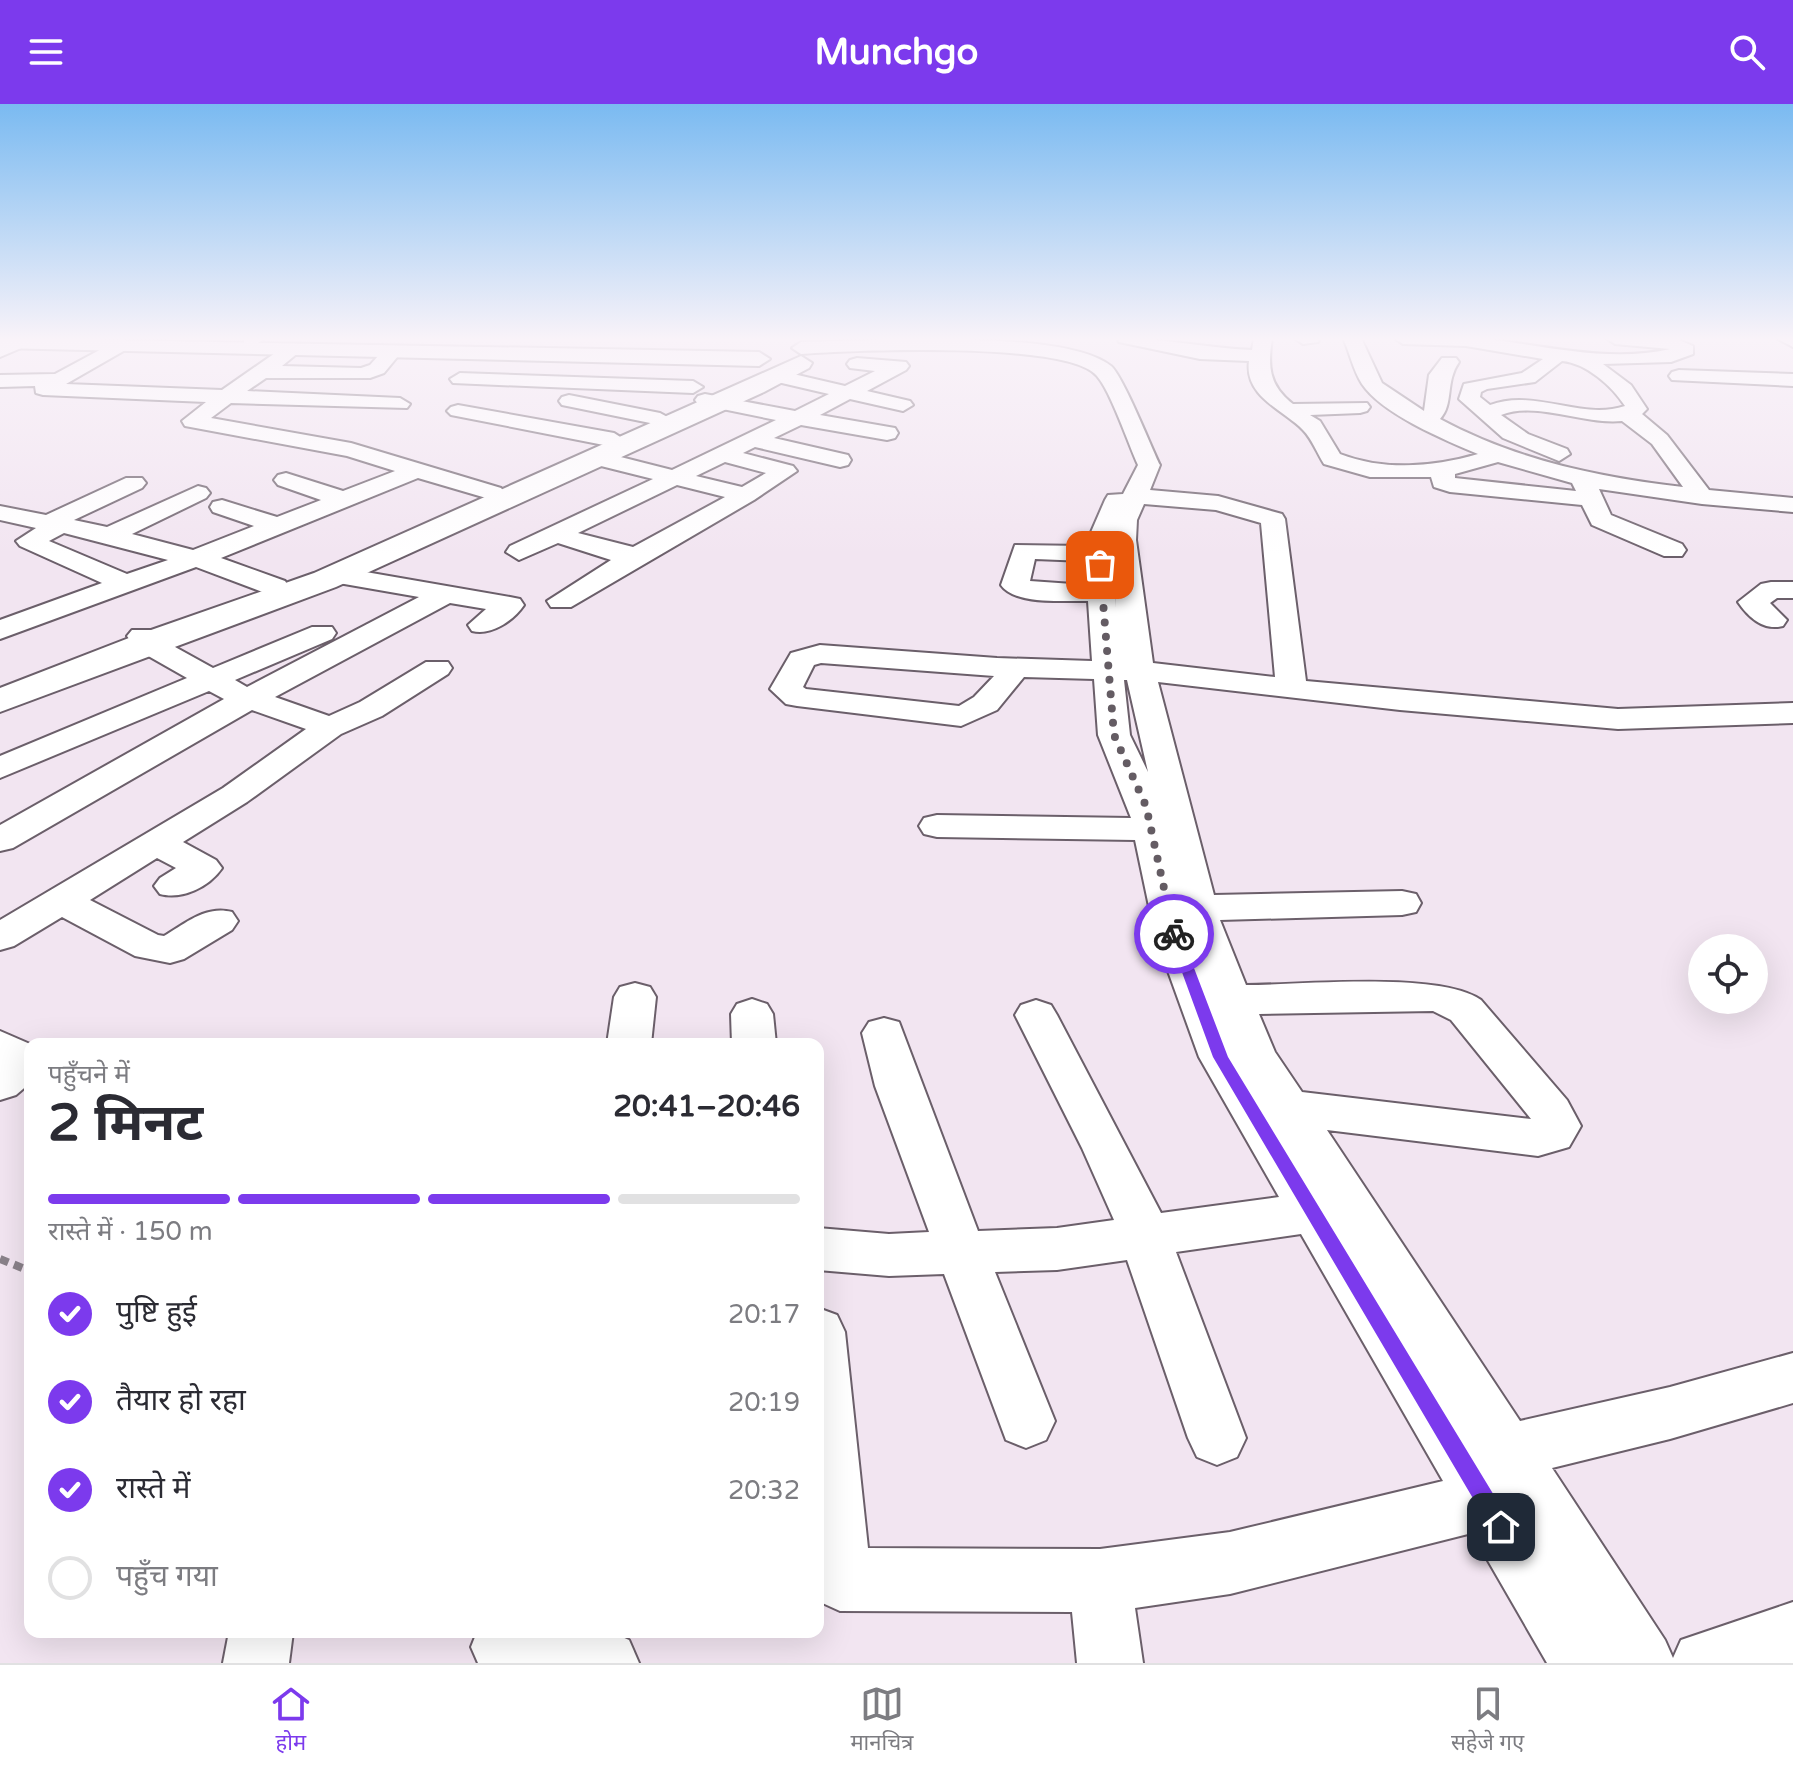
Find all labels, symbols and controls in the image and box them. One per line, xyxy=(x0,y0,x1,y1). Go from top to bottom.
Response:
icon: menu xyxy=(24,30,68,74)
icon: search xyxy=(1725,30,1769,74)
text: Munchgo xyxy=(815,31,978,74)
pin xyxy=(1066,531,1134,599)
icon: bag xyxy=(1078,543,1122,587)
courier xyxy=(1134,894,1214,974)
icon: bike xyxy=(1152,912,1196,956)
map controls xyxy=(1688,934,1768,1014)
button: locate xyxy=(1688,934,1768,1014)
text: पहुँचने में xyxy=(48,1059,130,1090)
text: 20:41–20:46 xyxy=(613,1088,800,1125)
text: 2 मिनट xyxy=(48,1092,203,1155)
text: रास्ते में · 150 m xyxy=(48,1216,213,1247)
icon: check xyxy=(48,1292,92,1336)
text: पुष्टि हुई xyxy=(116,1294,197,1331)
text: 20:17 xyxy=(728,1299,800,1330)
icon: check xyxy=(48,1380,92,1424)
text: तैयार हो रहा xyxy=(116,1382,246,1419)
text: 20:19 xyxy=(728,1387,800,1418)
icon: check xyxy=(48,1468,92,1512)
text: रास्ते में xyxy=(116,1470,191,1507)
text: 20:32 xyxy=(728,1475,800,1506)
pin xyxy=(1467,1493,1535,1561)
icon: home xyxy=(1479,1505,1523,1549)
text: पहुँच गया xyxy=(116,1558,218,1595)
tab: होम xyxy=(269,1682,313,1759)
tab: मानचित्र xyxy=(850,1682,913,1759)
tab: सहेजे गए xyxy=(1451,1682,1524,1759)

